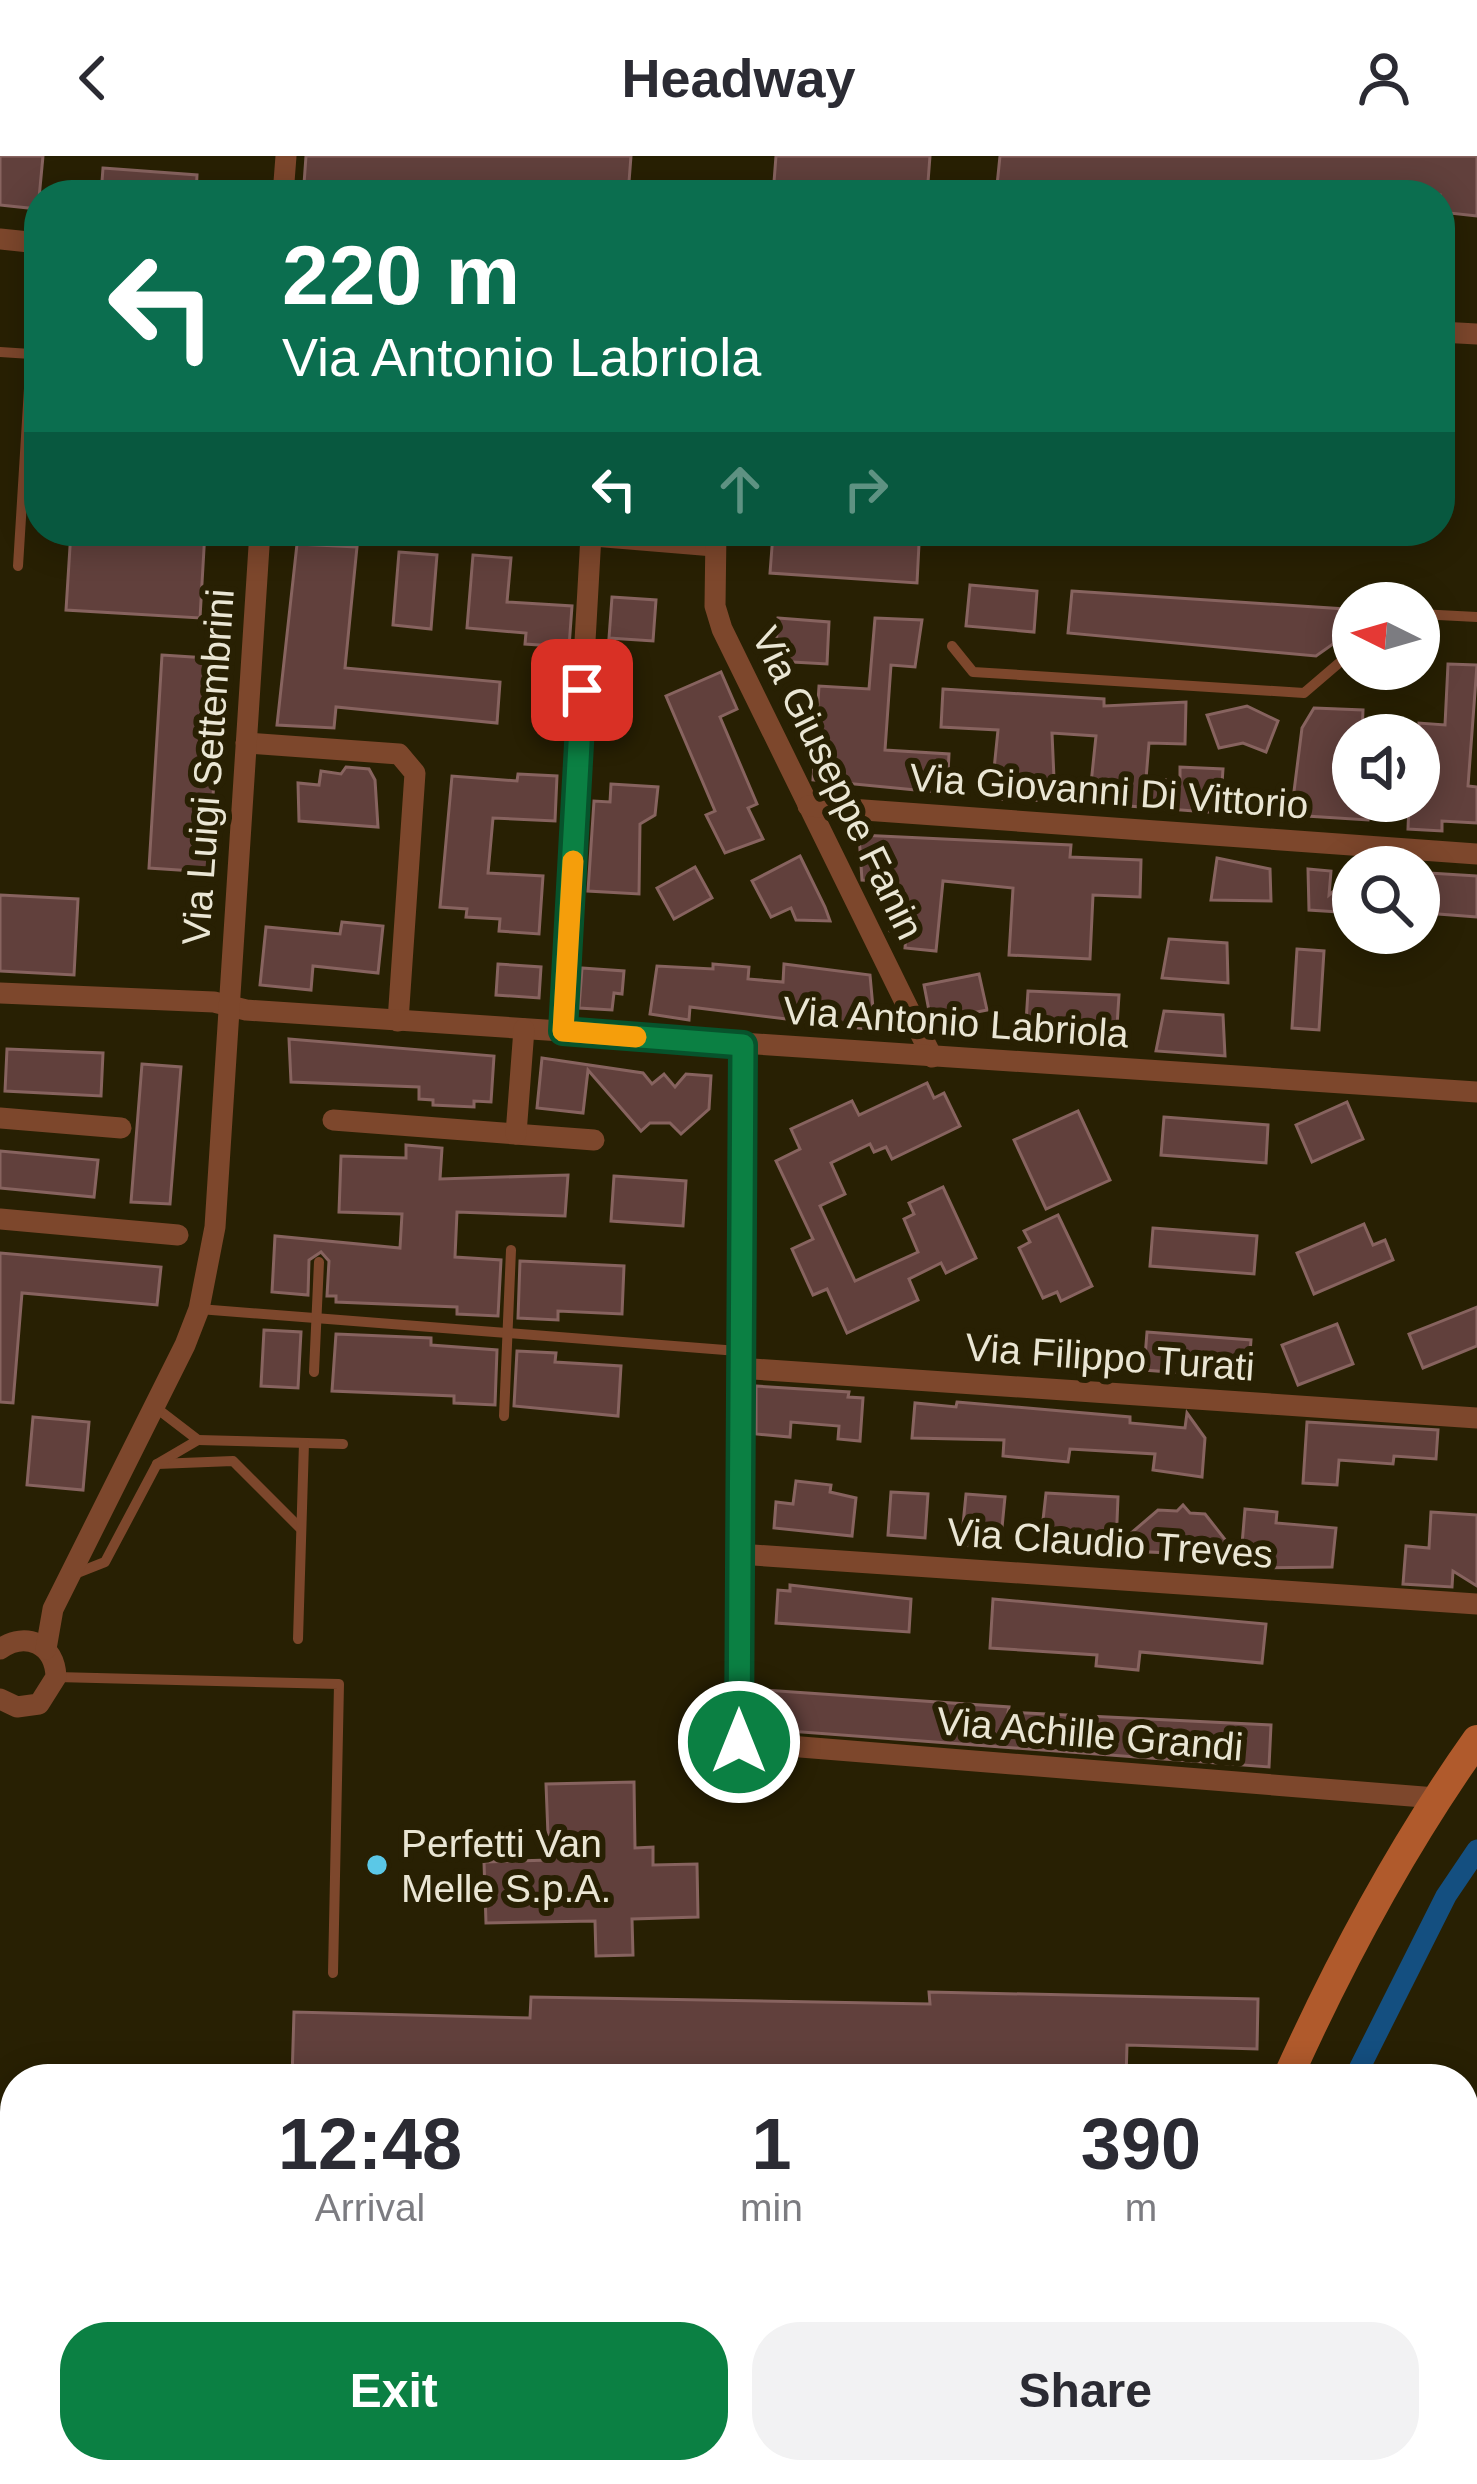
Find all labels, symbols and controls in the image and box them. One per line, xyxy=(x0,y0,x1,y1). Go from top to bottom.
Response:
icon: back xyxy=(60,45,126,111)
icon: person xyxy=(1351,45,1417,111)
text: Headway xyxy=(621,48,856,108)
icon: left xyxy=(84,228,240,384)
text: 220 m xyxy=(282,228,520,322)
text: Via Antonio Labriola xyxy=(282,327,761,387)
icon: left xyxy=(581,456,647,522)
icon: ahead xyxy=(707,456,773,522)
icon: right xyxy=(833,456,899,522)
north arrow xyxy=(1332,582,1440,690)
map controls xyxy=(1332,582,1440,954)
street label: Via Luigi Settembrini xyxy=(174,587,242,947)
street label: Via Giuseppe Fanin xyxy=(744,620,932,946)
pin xyxy=(531,639,633,741)
icon: arrive xyxy=(549,657,615,723)
button: sound xyxy=(1332,714,1440,822)
street label: Via Giovanni Di Vittorio xyxy=(908,756,1310,826)
button: search xyxy=(1332,846,1440,954)
street label: Via Antonio Labriola xyxy=(782,988,1130,1056)
street label: Via Filippo Turati xyxy=(964,1325,1256,1389)
street label: Via Claudio Treves xyxy=(946,1510,1274,1576)
position arrow xyxy=(676,1679,802,1805)
street label: Via Achille Grandi xyxy=(935,1699,1245,1769)
place label: Perfetti Van Melle S.p.A. xyxy=(401,1822,611,1910)
marker: Perfetti Van Melle S.p.A. xyxy=(364,1852,390,1878)
text: 12:48 xyxy=(278,2104,462,2184)
text: 1 xyxy=(751,2104,792,2184)
text: 390 xyxy=(1081,2104,1201,2184)
text: Arrival xyxy=(315,2186,425,2229)
text: min xyxy=(740,2186,803,2229)
text: m xyxy=(1125,2186,1157,2229)
button: Exit xyxy=(60,2322,728,2460)
button: Share xyxy=(752,2322,1419,2460)

